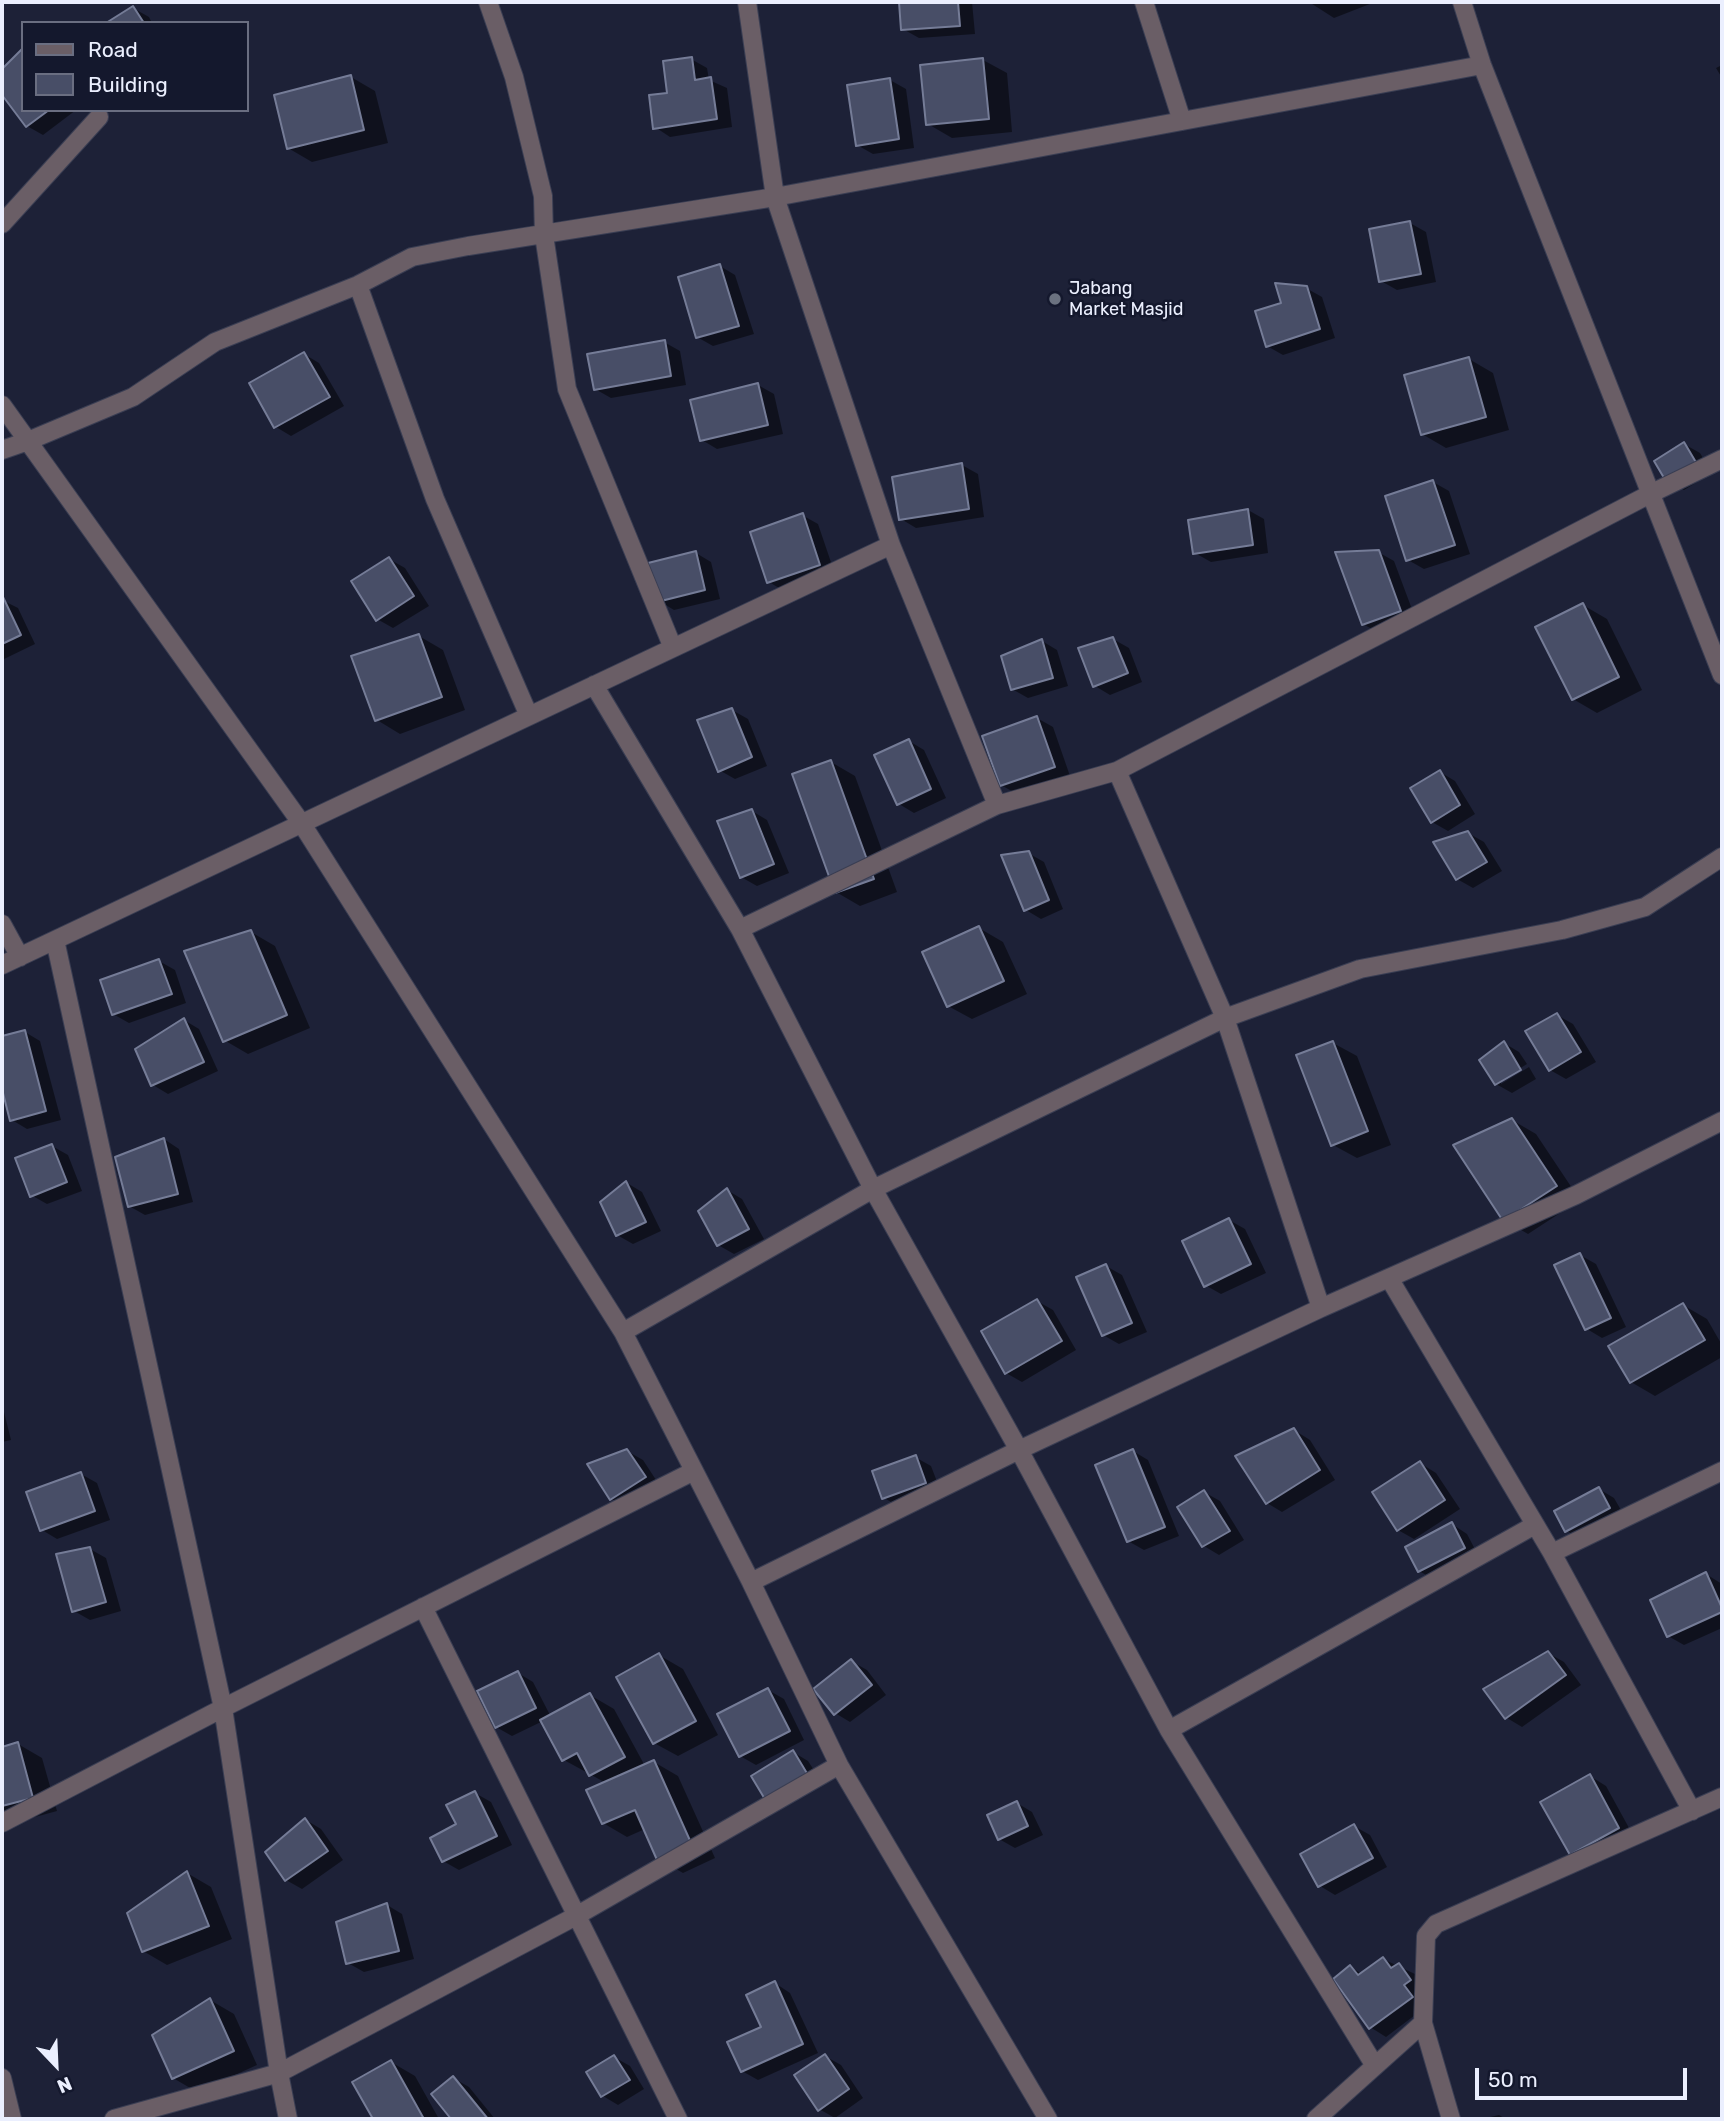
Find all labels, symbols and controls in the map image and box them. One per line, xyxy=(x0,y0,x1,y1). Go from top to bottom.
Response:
legend xyxy=(21,21,248,112)
text: Road xyxy=(88,37,138,62)
text: Building xyxy=(88,72,168,97)
place label: Jabang Market Masjid xyxy=(1069,278,1183,320)
marker: Jabang Market Masjid xyxy=(1047,291,1063,307)
north arrow xyxy=(21,2030,91,2100)
scale bar xyxy=(1479,2054,1691,2098)
text: 50 m xyxy=(1488,2067,1538,2092)
text: N xyxy=(54,2072,75,2098)

